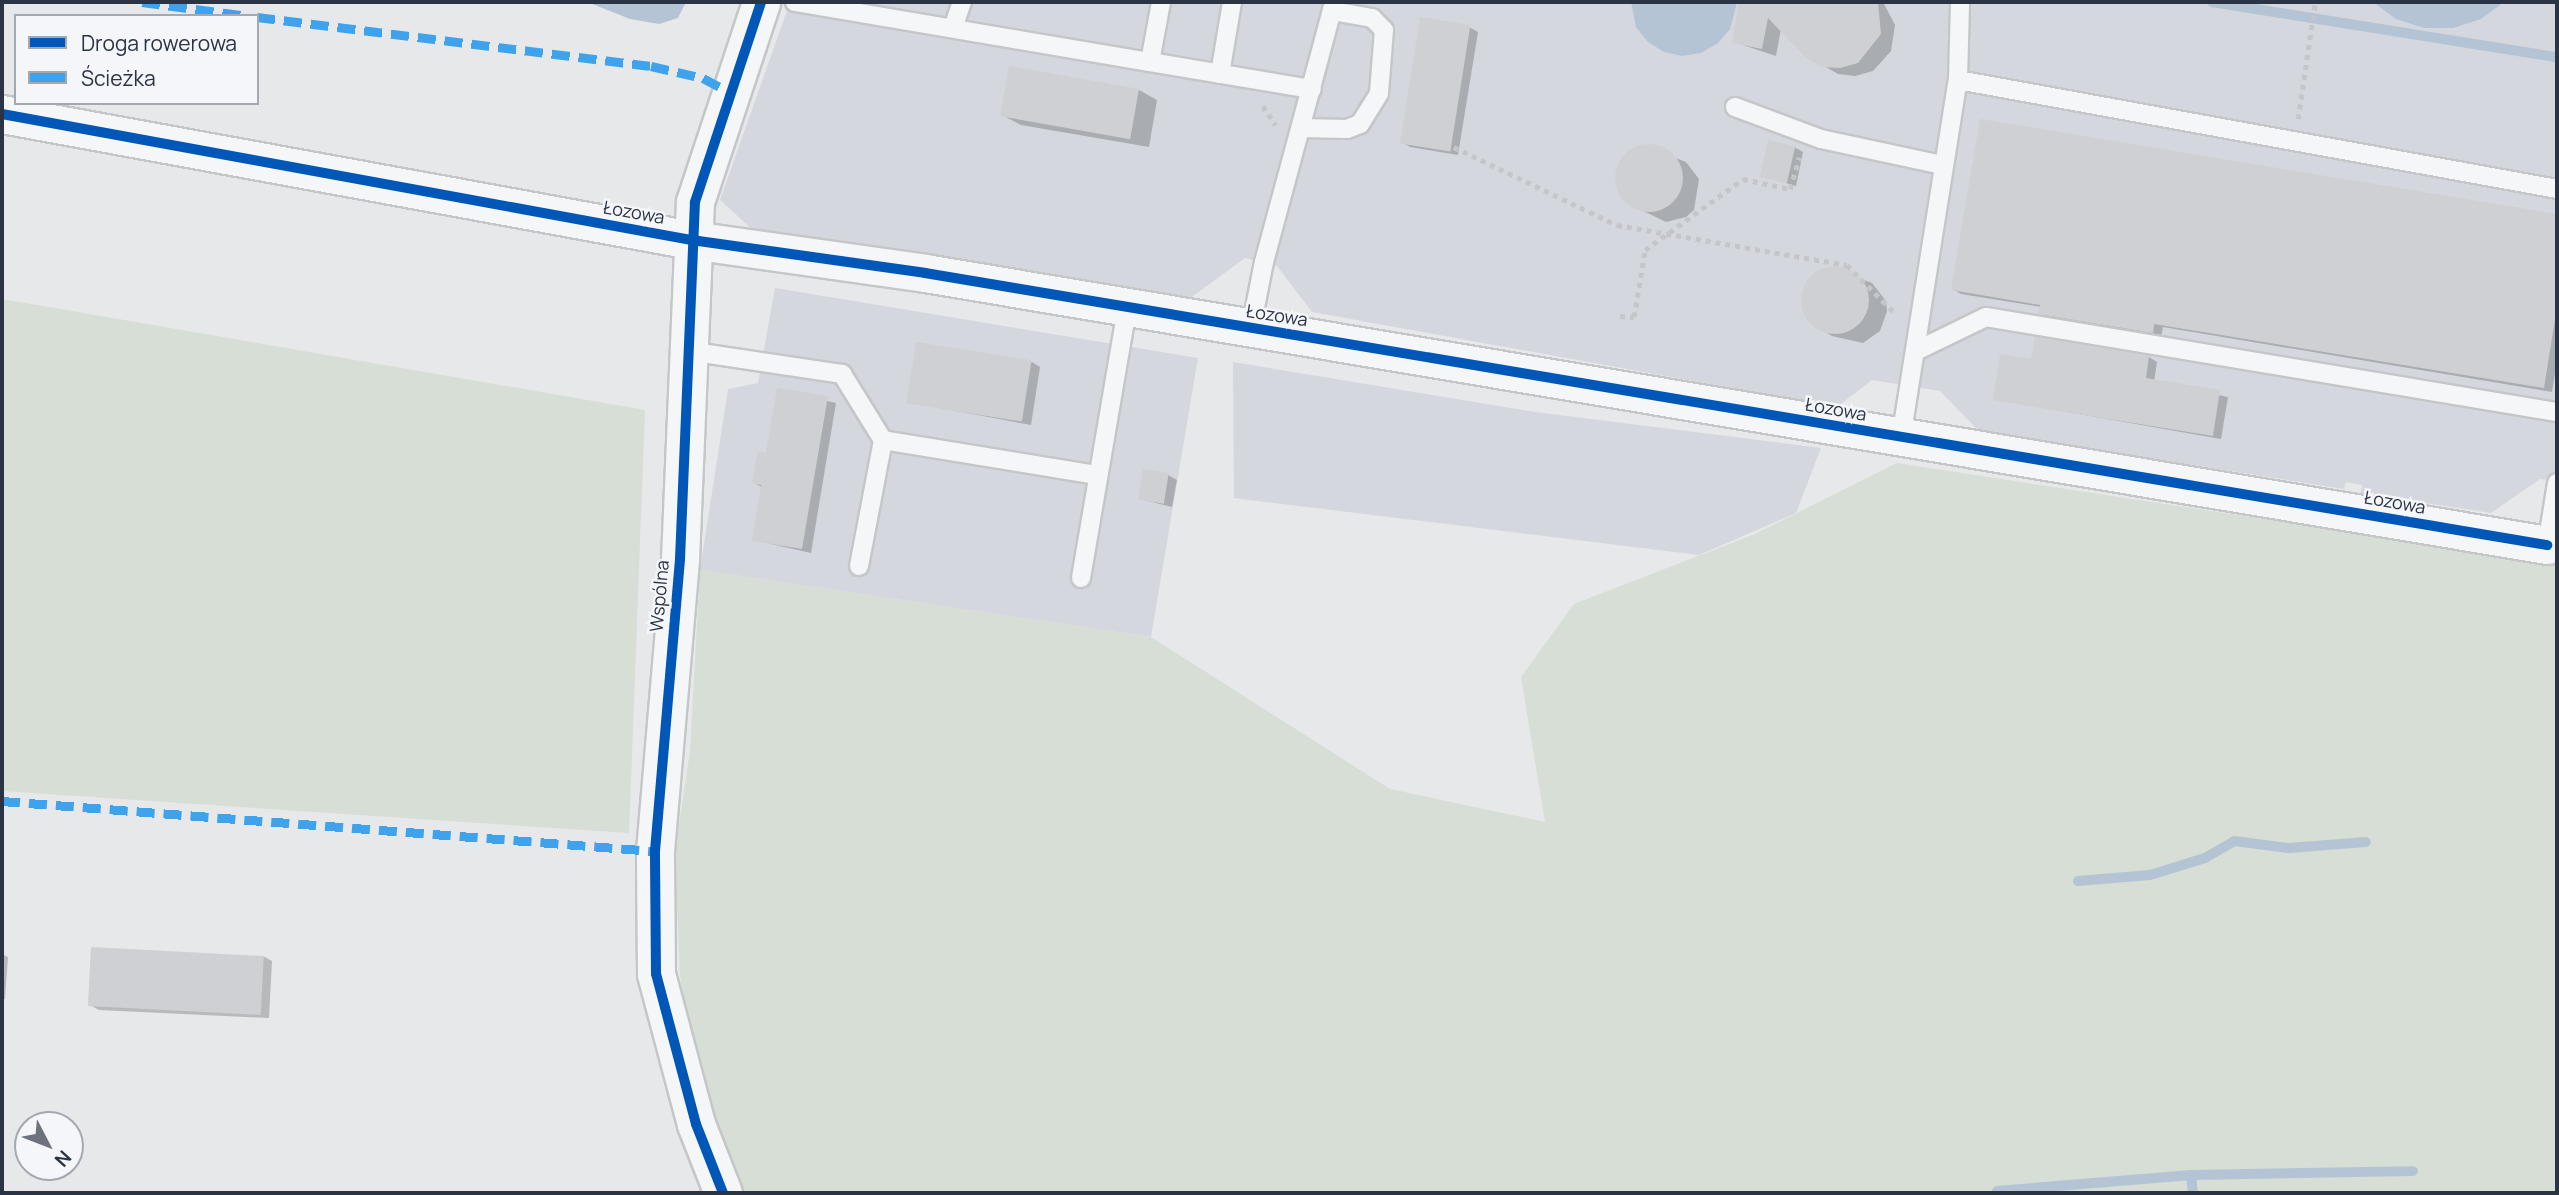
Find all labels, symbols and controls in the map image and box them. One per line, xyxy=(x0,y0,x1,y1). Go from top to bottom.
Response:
legend xyxy=(14,14,259,105)
text: Droga rowerowa xyxy=(81,29,237,57)
text: Ścieżka xyxy=(81,64,156,92)
street label: Łozowa xyxy=(602,196,666,228)
street label: Łozowa xyxy=(1245,299,1309,331)
street label: Łozowa xyxy=(1804,393,1868,425)
street label: Łozowa xyxy=(2363,486,2427,518)
street label: Wspólna xyxy=(645,559,673,633)
north arrow xyxy=(14,1111,84,1181)
text: N xyxy=(49,1145,77,1172)

